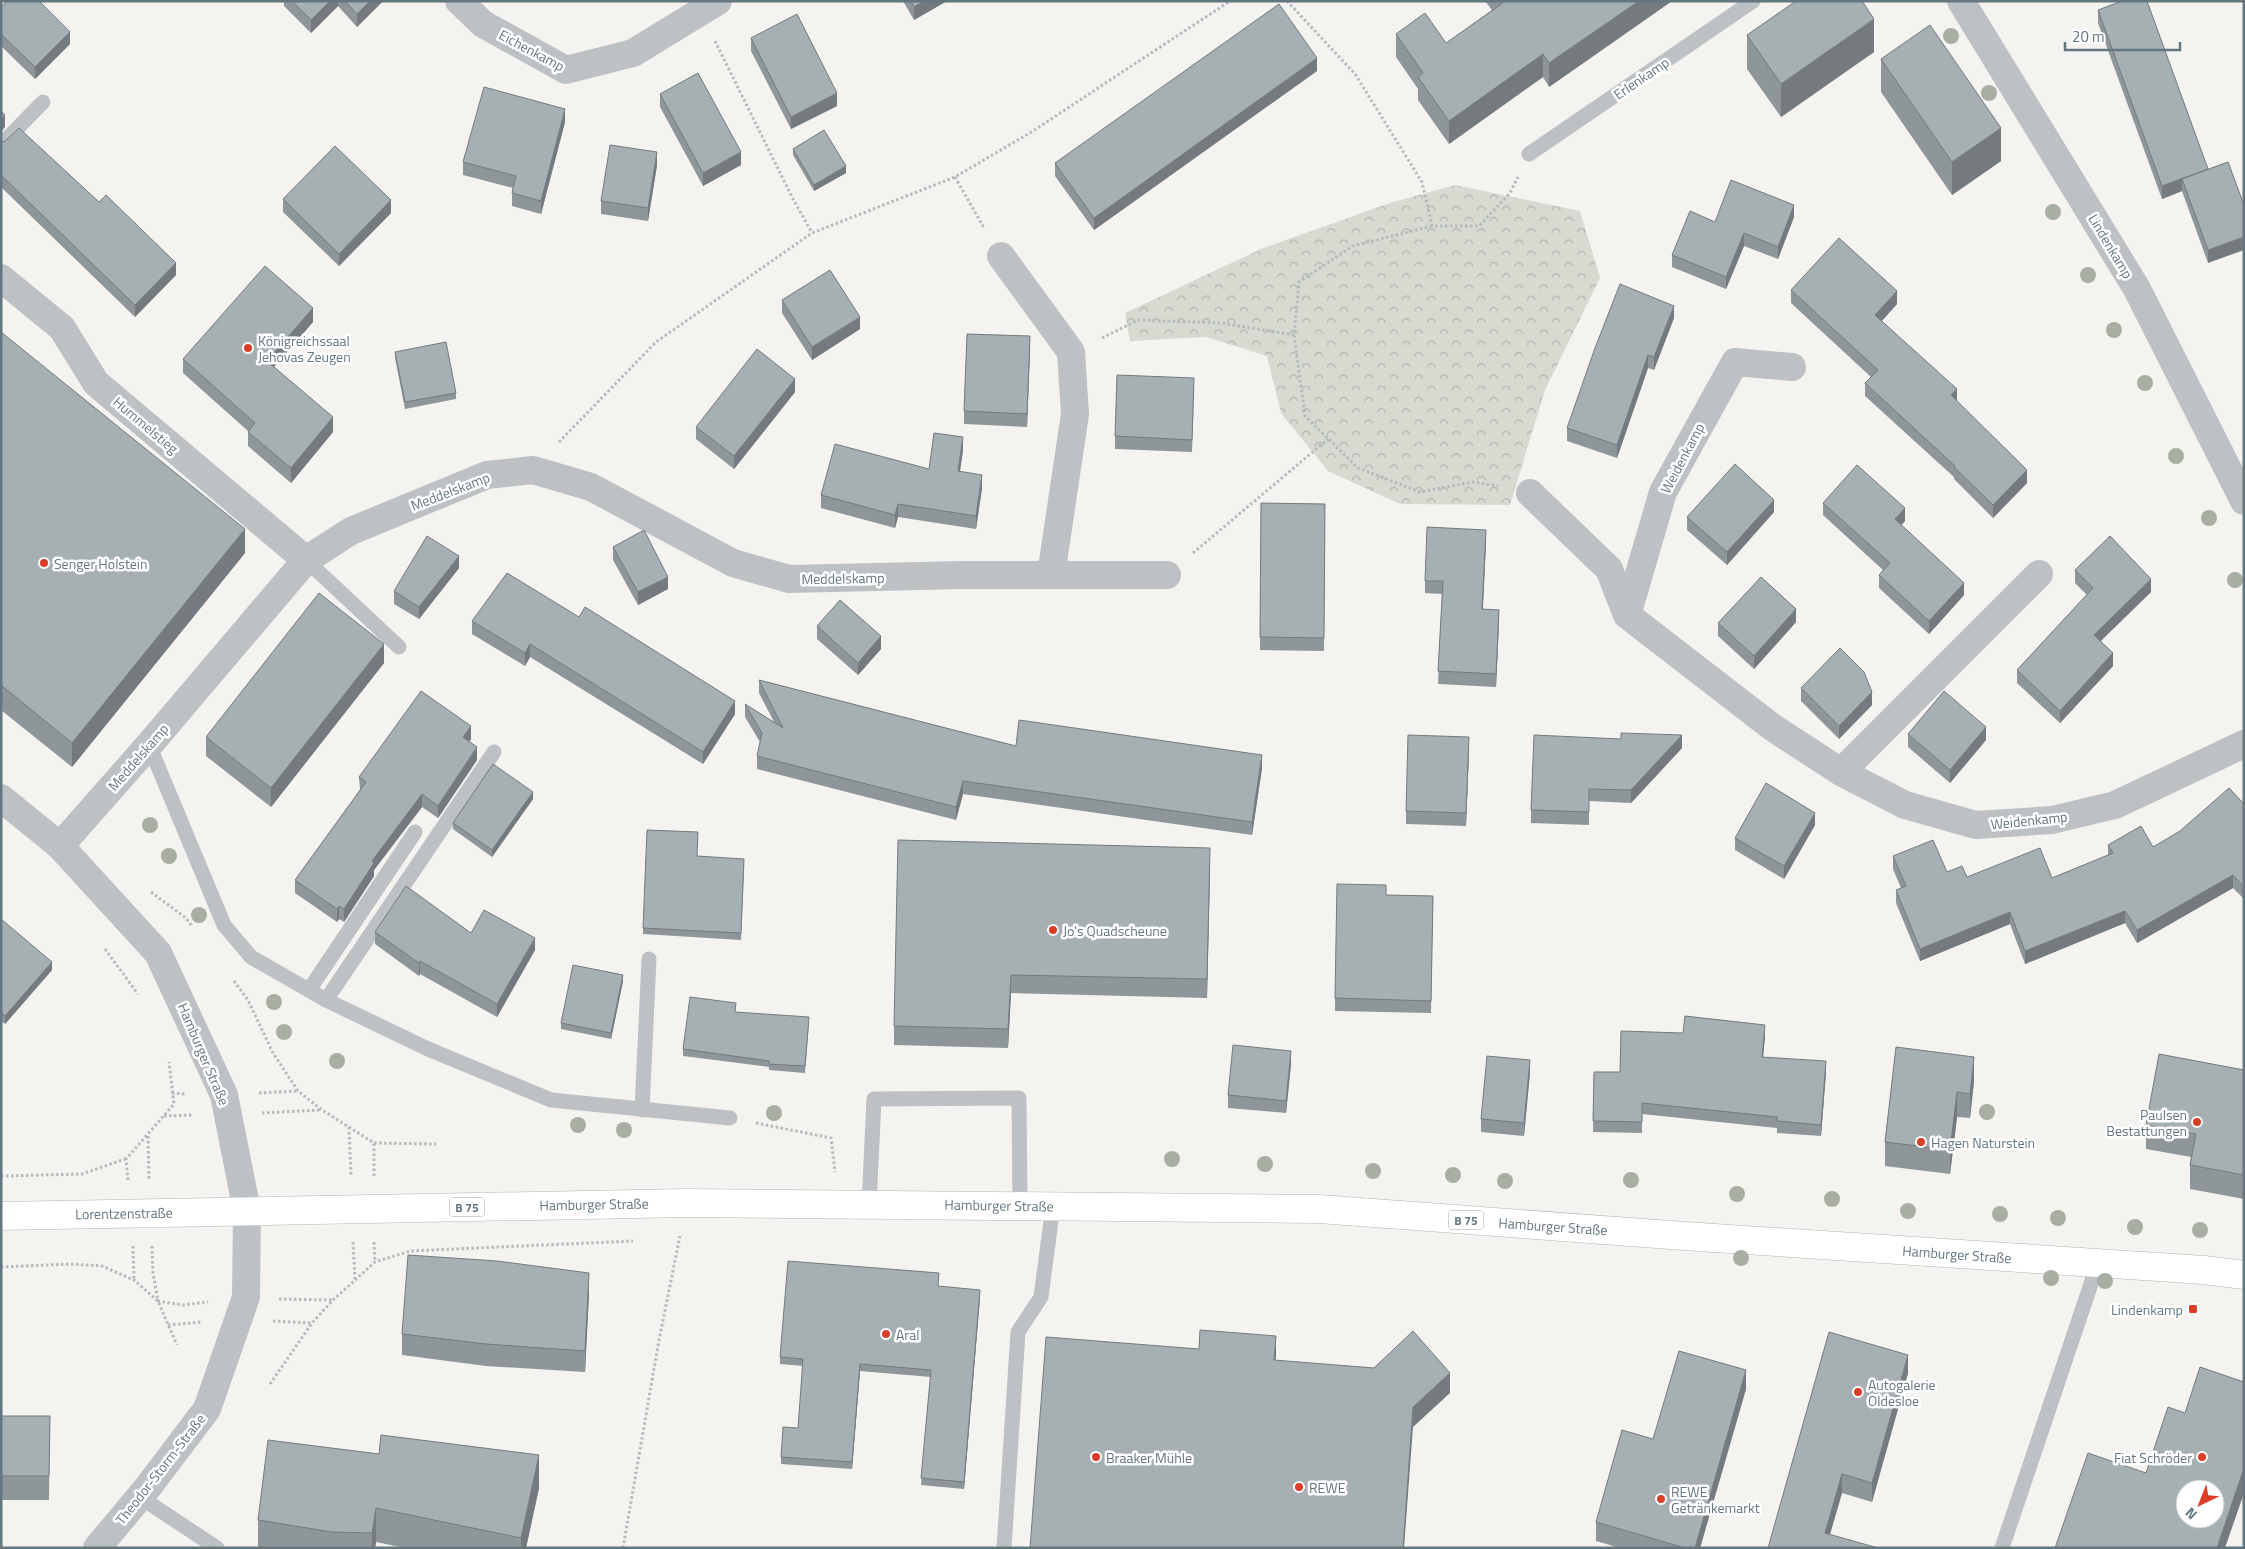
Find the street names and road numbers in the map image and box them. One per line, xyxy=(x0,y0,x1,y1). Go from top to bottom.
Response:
street label: Eichenkamp xyxy=(495,24,569,76)
street label: Erlenkamp xyxy=(1609,52,1673,104)
street label: Lindenkamp xyxy=(2083,210,2139,282)
street label: Hummelstieg xyxy=(109,391,183,459)
street label: Weidenkamp xyxy=(1655,419,1709,497)
street label: Meddelskamp xyxy=(407,466,493,516)
street label: Meddelskamp xyxy=(801,567,885,589)
street label: Meddelskamp xyxy=(103,719,173,795)
street label: Weidenkamp xyxy=(1990,806,2068,834)
street label: Hamburger Straße xyxy=(173,1000,235,1108)
street label: Hamburger Straße xyxy=(539,1193,649,1215)
street label: Hamburger Straße xyxy=(944,1194,1054,1216)
road number: B 75 xyxy=(450,1198,484,1216)
street label: Lorentzenstraße xyxy=(75,1202,173,1224)
road number: B 75 xyxy=(1448,1210,1484,1230)
street label: Hamburger Straße xyxy=(1498,1212,1608,1240)
street label: Hamburger Straße xyxy=(1902,1240,2012,1268)
street label: Theodor-Storm-Straße xyxy=(110,1409,210,1529)

